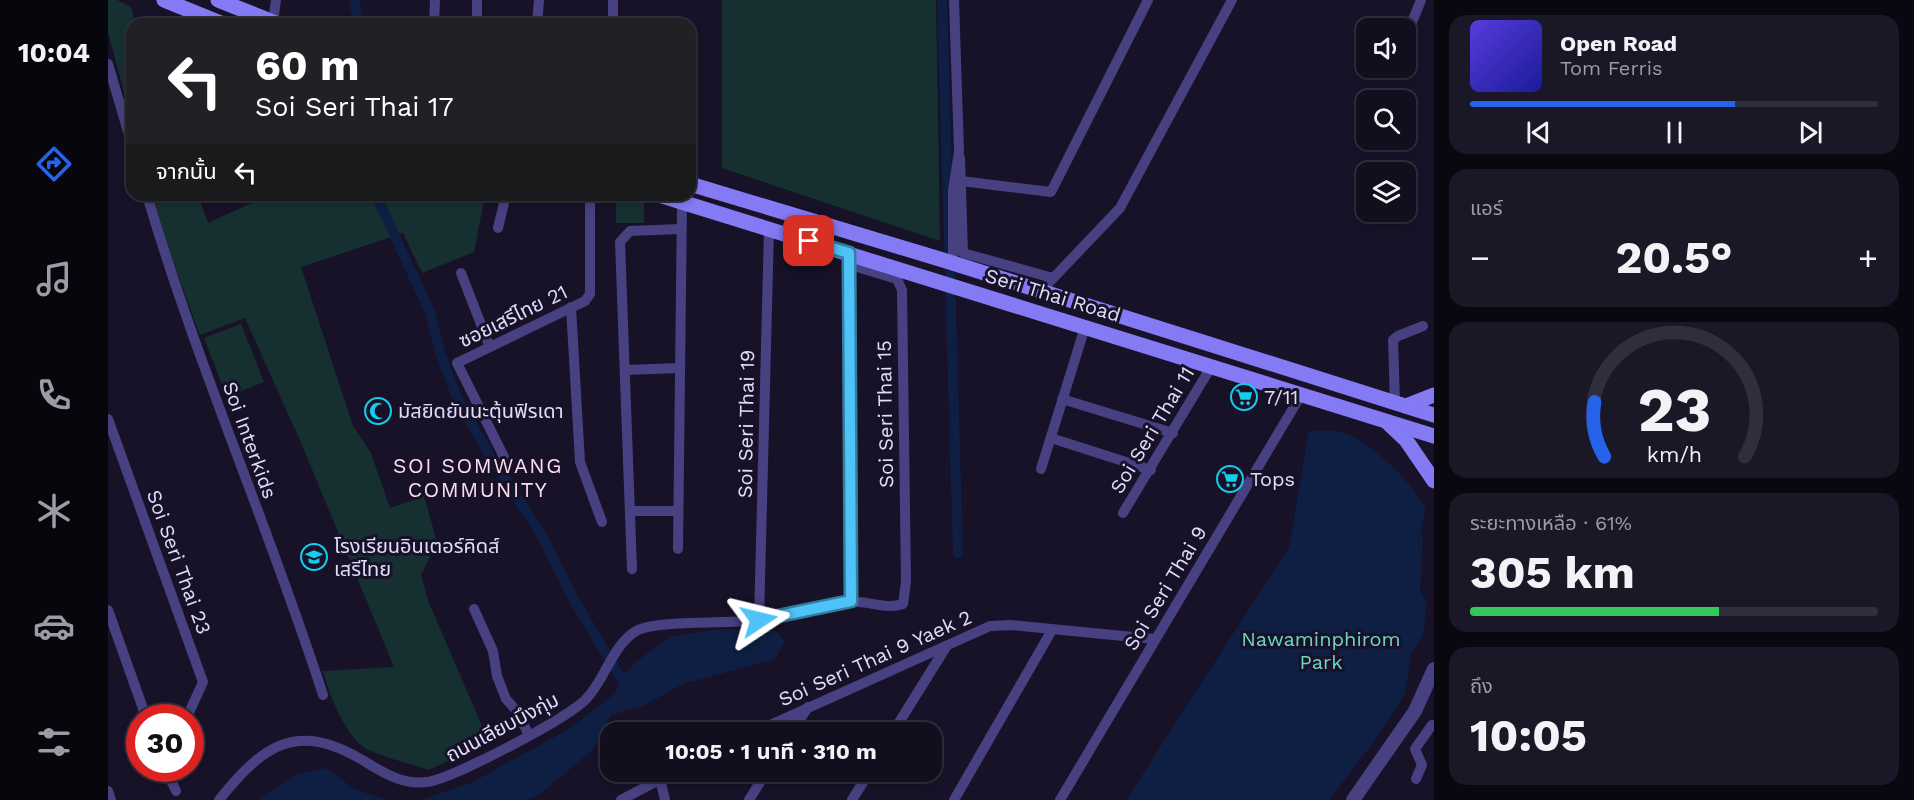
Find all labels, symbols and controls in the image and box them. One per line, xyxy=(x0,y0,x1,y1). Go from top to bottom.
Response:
map controls xyxy=(1356,18,1416,222)
button: sound xyxy=(1356,18,1416,78)
text: Open Road xyxy=(1560,31,1677,56)
text: 10:04 xyxy=(18,37,90,69)
text: 60 m xyxy=(255,41,359,90)
icon: left xyxy=(156,42,234,120)
text: Tom Ferris xyxy=(1560,56,1663,80)
button: search xyxy=(1356,90,1416,150)
text: Soi Seri Thai 17 xyxy=(255,91,454,123)
icon: previous xyxy=(1522,116,1555,149)
icon: pause xyxy=(1658,116,1691,149)
icon: next xyxy=(1794,116,1827,149)
icon: directions xyxy=(33,143,75,185)
icon: left xyxy=(229,156,262,189)
text: จากนั้น xyxy=(156,159,217,184)
button: layers xyxy=(1356,162,1416,222)
text: แอร์ xyxy=(1470,196,1502,220)
pin xyxy=(783,215,834,266)
icon: arrive xyxy=(792,224,825,257)
text: 20.5° xyxy=(1616,231,1732,284)
text: − xyxy=(1470,238,1490,277)
text: + xyxy=(1858,238,1878,277)
icon: music xyxy=(33,258,75,300)
street label: Seri Thai Road xyxy=(982,263,1124,327)
street label: ซอยเสรีไทย 21 xyxy=(455,279,571,353)
street label: Soi Seri Thai 15 xyxy=(872,340,898,488)
street label: Soi Seri Thai 19 xyxy=(733,350,759,498)
street label: Soi Seri Thai 11 xyxy=(1105,362,1199,498)
text: 23 xyxy=(1637,373,1711,446)
icon: phone xyxy=(33,374,75,416)
street label: Soi Interkids xyxy=(218,378,282,502)
supermarket icon: 7/11 xyxy=(1229,382,1259,412)
place label: 7/11 xyxy=(1264,385,1298,409)
mosque icon: มัสยิดยันนะตุ้นฟิรเดา xyxy=(363,396,393,426)
place label: มัสยิดยันนะตุ้นฟิรเดา xyxy=(398,399,564,423)
text: km/h xyxy=(1646,442,1702,467)
district label: SOI SOMWANG COMMUNITY xyxy=(393,453,563,502)
supermarket icon: Tops xyxy=(1215,464,1245,494)
place label: Tops xyxy=(1250,467,1295,491)
street label: Soi Seri Thai 23 xyxy=(142,487,216,637)
icon: climate xyxy=(33,490,75,532)
text: ระยะทางเหลือ · 61% xyxy=(1470,511,1632,535)
street label: Soi Seri Thai 9 xyxy=(1118,521,1212,655)
place label: โรงเรียนอินเตอร์คิดส์ เสรีไทย xyxy=(334,534,500,581)
school or university icon: โรงเรียนอินเตอร์คิดส์ เสรีไทย xyxy=(299,542,329,572)
text: 305 km xyxy=(1470,546,1635,599)
position arrow xyxy=(727,588,791,652)
icon: car xyxy=(33,605,75,647)
street label: Soi Seri Thai 9 Yaek 2 xyxy=(775,605,975,711)
park label: Nawaminphirom Park xyxy=(1241,627,1401,674)
text: ถึง xyxy=(1470,674,1493,698)
street label: ถนนเลียบบึงกุ่ม xyxy=(441,687,563,767)
speed limit sign: 30 xyxy=(126,704,204,782)
text: 10:05 xyxy=(1470,709,1587,762)
icon: filters xyxy=(33,721,75,763)
text: 10:05 · 1 นาที · 310 m xyxy=(665,739,877,764)

